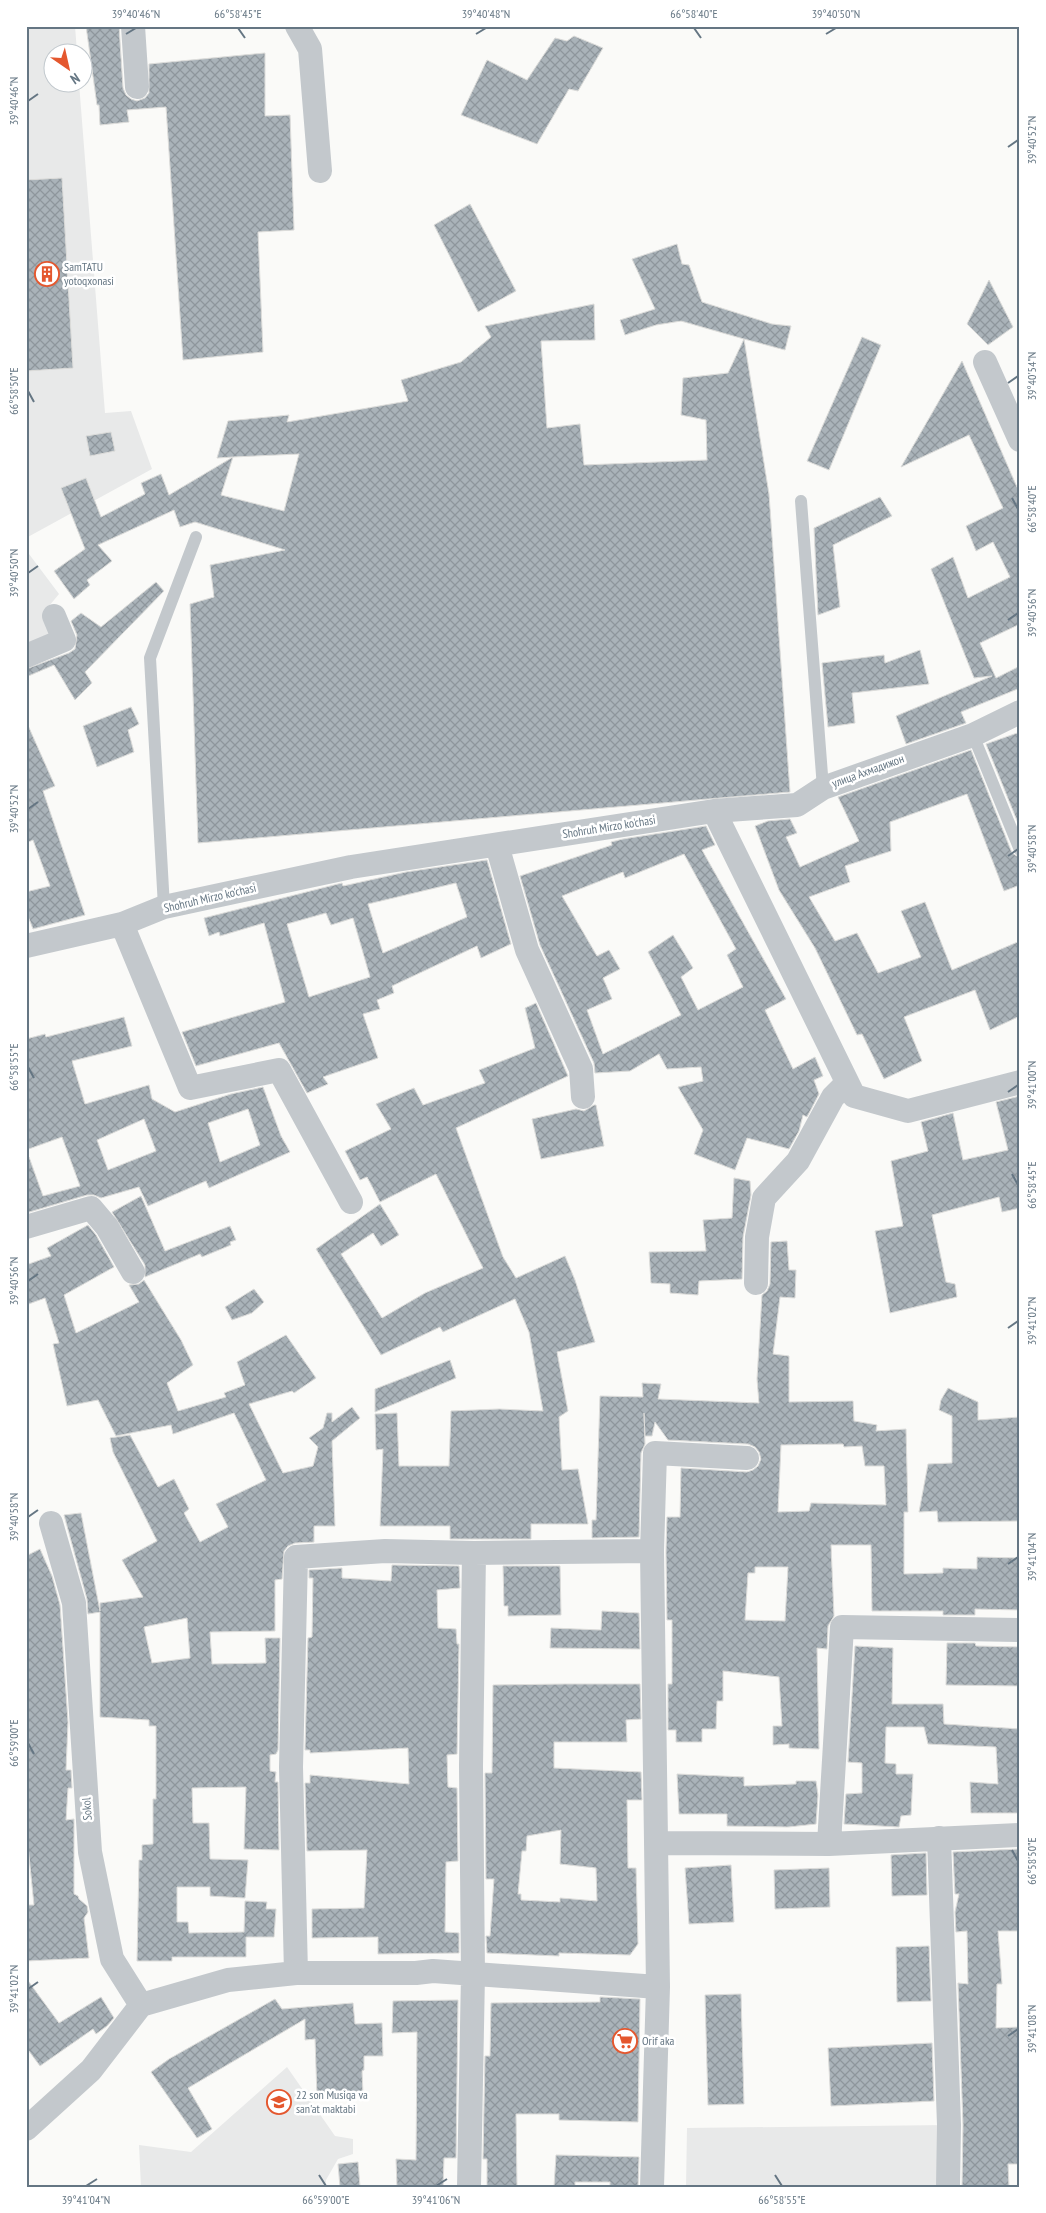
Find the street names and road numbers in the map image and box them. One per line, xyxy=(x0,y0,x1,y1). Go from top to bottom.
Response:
street label: улица Ахмадижон xyxy=(830,751,906,791)
street label: Shohruh Mirzo ko'chasi xyxy=(561,812,657,841)
street label: Shohruh Mirzo ko'chasi xyxy=(162,880,257,915)
street label: Sokol xyxy=(78,1797,95,1821)

